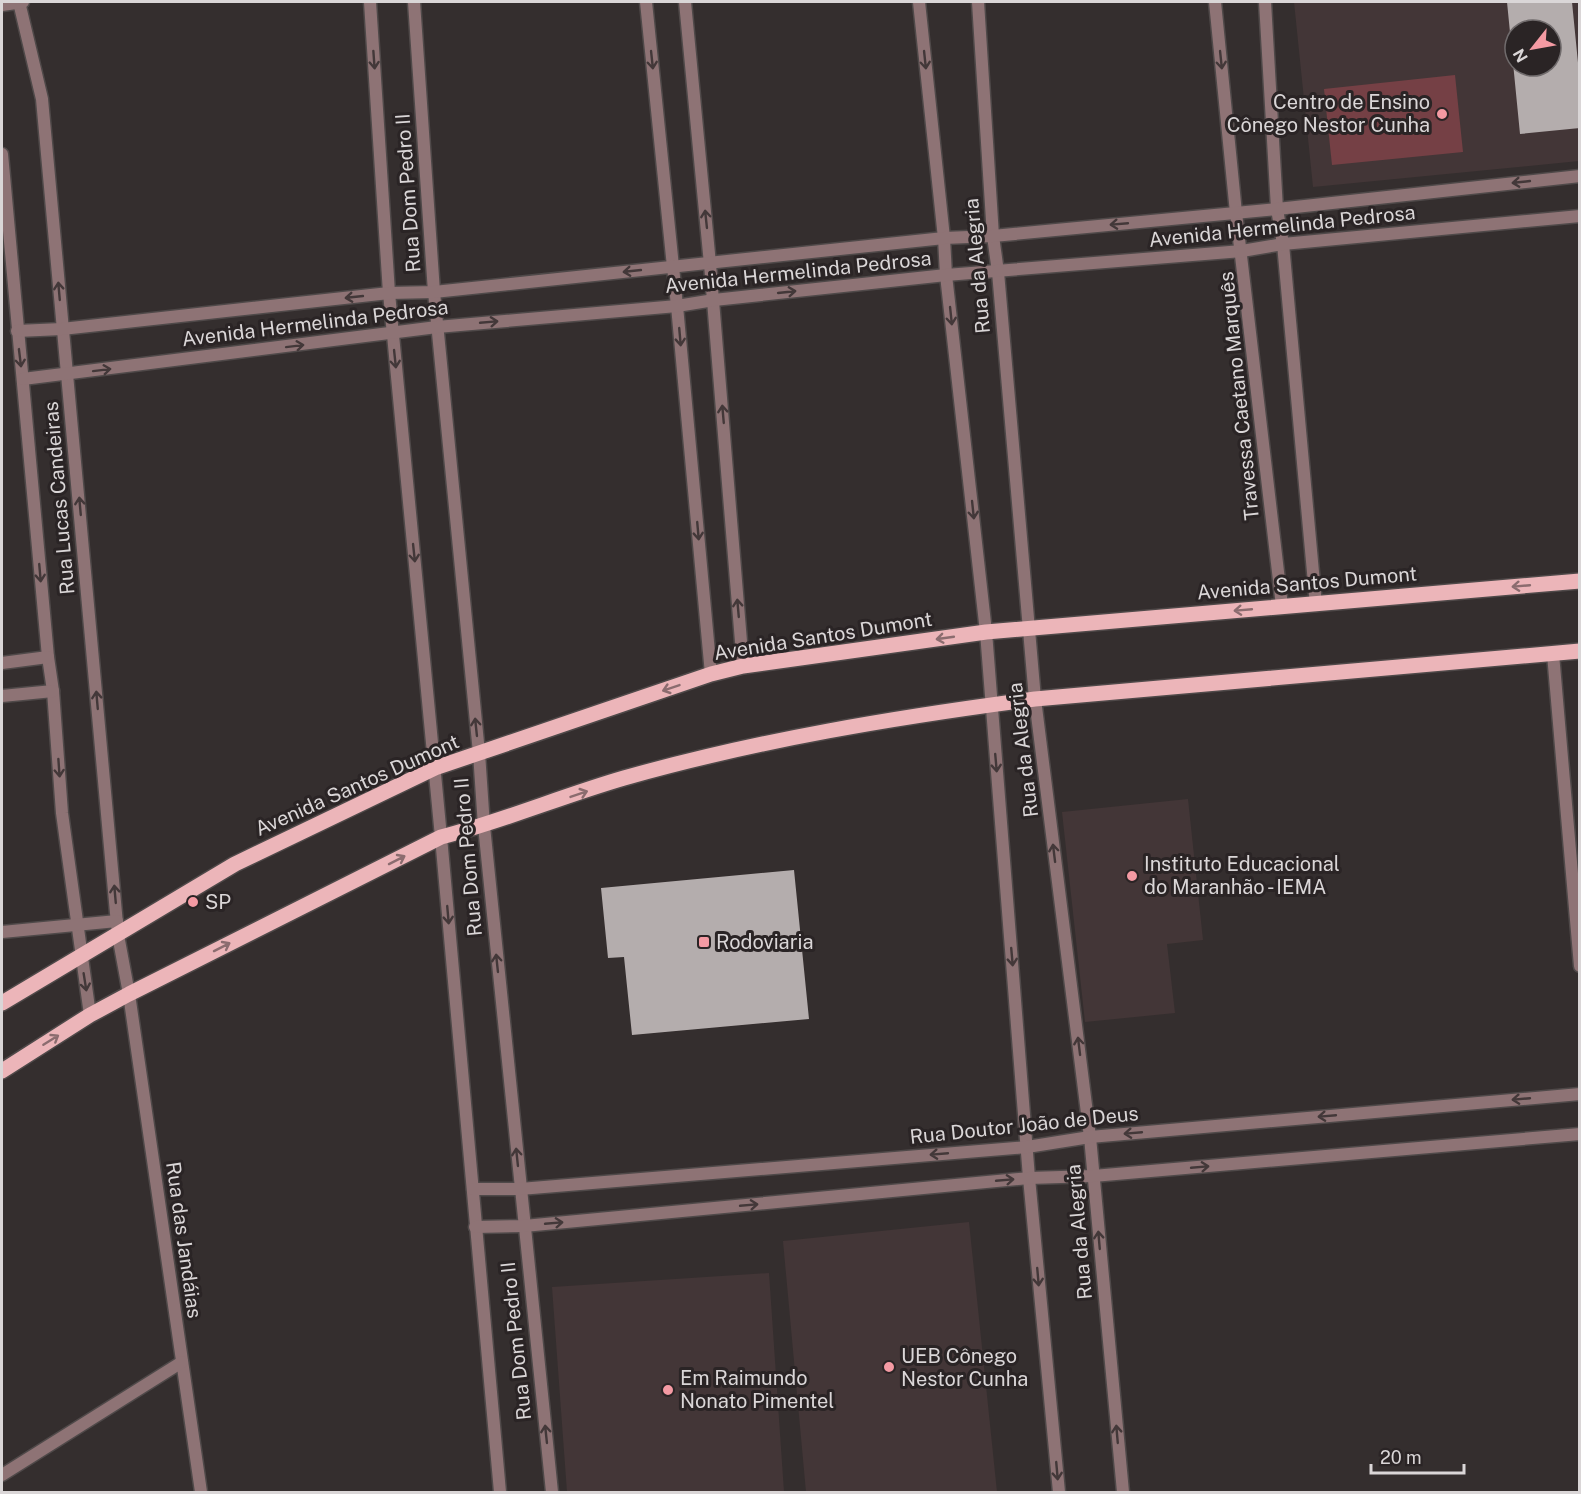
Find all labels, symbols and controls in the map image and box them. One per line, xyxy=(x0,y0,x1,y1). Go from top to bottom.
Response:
north arrow xyxy=(1503,18,1563,78)
text: N xyxy=(1509,45,1532,66)
one-way arrow xyxy=(368,49,379,69)
one-way arrow xyxy=(647,49,658,69)
one-way arrow xyxy=(920,49,931,69)
one-way arrow xyxy=(1216,49,1227,69)
place label: Centro de Ensino Cônego Nestor Cunha xyxy=(1227,90,1430,137)
marker: Centro de Ensino Cônego Nestor Cunha xyxy=(1435,107,1449,121)
street label: Rua Dom Pedro II xyxy=(390,113,426,273)
one-way arrow xyxy=(1512,177,1532,188)
street label: Rua da Alegria xyxy=(959,197,995,335)
street label: Avenida Hermelinda Pedrosa xyxy=(1147,200,1417,252)
one-way arrow xyxy=(700,210,711,230)
one-way arrow xyxy=(1109,219,1129,230)
street label: Avenida Hermelinda Pedrosa xyxy=(663,246,933,298)
one-way arrow xyxy=(622,266,642,277)
street label: Travessa Caetano Marquês xyxy=(1214,270,1264,522)
one-way arrow xyxy=(53,281,64,301)
one-way arrow xyxy=(777,286,796,297)
one-way arrow xyxy=(345,291,365,302)
street label: Avenida Hermelinda Pedrosa xyxy=(181,295,449,351)
one-way arrow xyxy=(945,306,956,326)
one-way arrow xyxy=(478,316,498,327)
one-way arrow xyxy=(675,327,686,347)
one-way arrow xyxy=(285,340,304,351)
one-way arrow xyxy=(15,348,26,368)
one-way arrow xyxy=(390,349,401,369)
one-way arrow xyxy=(91,364,111,375)
street label: Rua Lucas Candeiras xyxy=(39,400,79,596)
one-way arrow xyxy=(717,404,728,424)
one-way arrow xyxy=(74,496,85,516)
one-way arrow xyxy=(967,500,978,520)
one-way arrow xyxy=(693,521,704,541)
one-way arrow xyxy=(409,543,420,563)
street label: Avenida Santos Dumont xyxy=(1196,561,1418,605)
one-way arrow xyxy=(35,563,46,583)
one-way arrow xyxy=(1512,581,1532,592)
one-way arrow xyxy=(733,599,744,618)
one-way arrow xyxy=(1234,605,1254,616)
street label: Avenida Santos Dumont xyxy=(712,607,934,665)
one-way arrow xyxy=(935,632,955,643)
street label: Rua da Alegria xyxy=(1003,681,1043,819)
one-way arrow xyxy=(662,683,681,694)
one-way arrow xyxy=(91,691,102,710)
one-way arrow xyxy=(470,717,481,737)
street label: Avenida Santos Dumont xyxy=(251,729,463,841)
one-way arrow xyxy=(991,753,1002,773)
one-way arrow xyxy=(53,757,64,777)
street label: Rua Dom Pedro II xyxy=(449,777,487,937)
one-way arrow xyxy=(569,787,588,798)
one-way arrow xyxy=(1049,843,1060,863)
place label: Instituto Educacional do Maranhão - IEMA xyxy=(1144,852,1340,899)
one-way arrow xyxy=(387,853,405,865)
marker: Instituto Educacional do Maranhão - IEMA xyxy=(1125,869,1139,883)
one-way arrow xyxy=(109,885,120,905)
place label: SP xyxy=(205,890,231,914)
marker: SP xyxy=(186,895,200,909)
one-way arrow xyxy=(443,904,454,924)
place label: Rodoviaria xyxy=(716,930,813,954)
marker: Rodoviaria xyxy=(697,935,711,949)
one-way arrow xyxy=(213,941,231,952)
one-way arrow xyxy=(1007,947,1018,967)
one-way arrow xyxy=(491,953,502,973)
one-way arrow xyxy=(80,971,91,991)
one-way arrow xyxy=(42,1034,59,1046)
one-way arrow xyxy=(1073,1037,1084,1057)
one-way arrow xyxy=(1512,1094,1532,1105)
street label: Rua Doutor João de Deus xyxy=(908,1101,1140,1149)
one-way arrow xyxy=(1318,1111,1337,1122)
one-way arrow xyxy=(1123,1128,1143,1139)
one-way arrow xyxy=(511,1147,522,1167)
one-way arrow xyxy=(929,1149,949,1160)
street label: Rua das Jandáias xyxy=(161,1160,207,1320)
one-way arrow xyxy=(1189,1161,1209,1172)
street label: Rua da Alegria xyxy=(1061,1163,1097,1301)
one-way arrow xyxy=(995,1174,1015,1185)
one-way arrow xyxy=(738,1199,758,1210)
one-way arrow xyxy=(544,1217,564,1228)
one-way arrow xyxy=(1093,1231,1104,1251)
street label: Rua Dom Pedro II xyxy=(496,1261,536,1421)
one-way arrow xyxy=(1033,1267,1044,1287)
place label: UEB Cônego Nestor Cunha xyxy=(901,1344,1028,1391)
marker: UEB Cônego Nestor Cunha xyxy=(882,1360,896,1374)
place label: Em Raimundo Nonato Pimentel xyxy=(680,1366,834,1413)
marker: Em Raimundo Nonato Pimentel xyxy=(661,1383,675,1397)
one-way arrow xyxy=(540,1425,551,1445)
one-way arrow xyxy=(1111,1425,1122,1445)
scale bar xyxy=(1371,1437,1464,1475)
text: 20 m xyxy=(1380,1447,1422,1468)
one-way arrow xyxy=(1052,1461,1063,1481)

